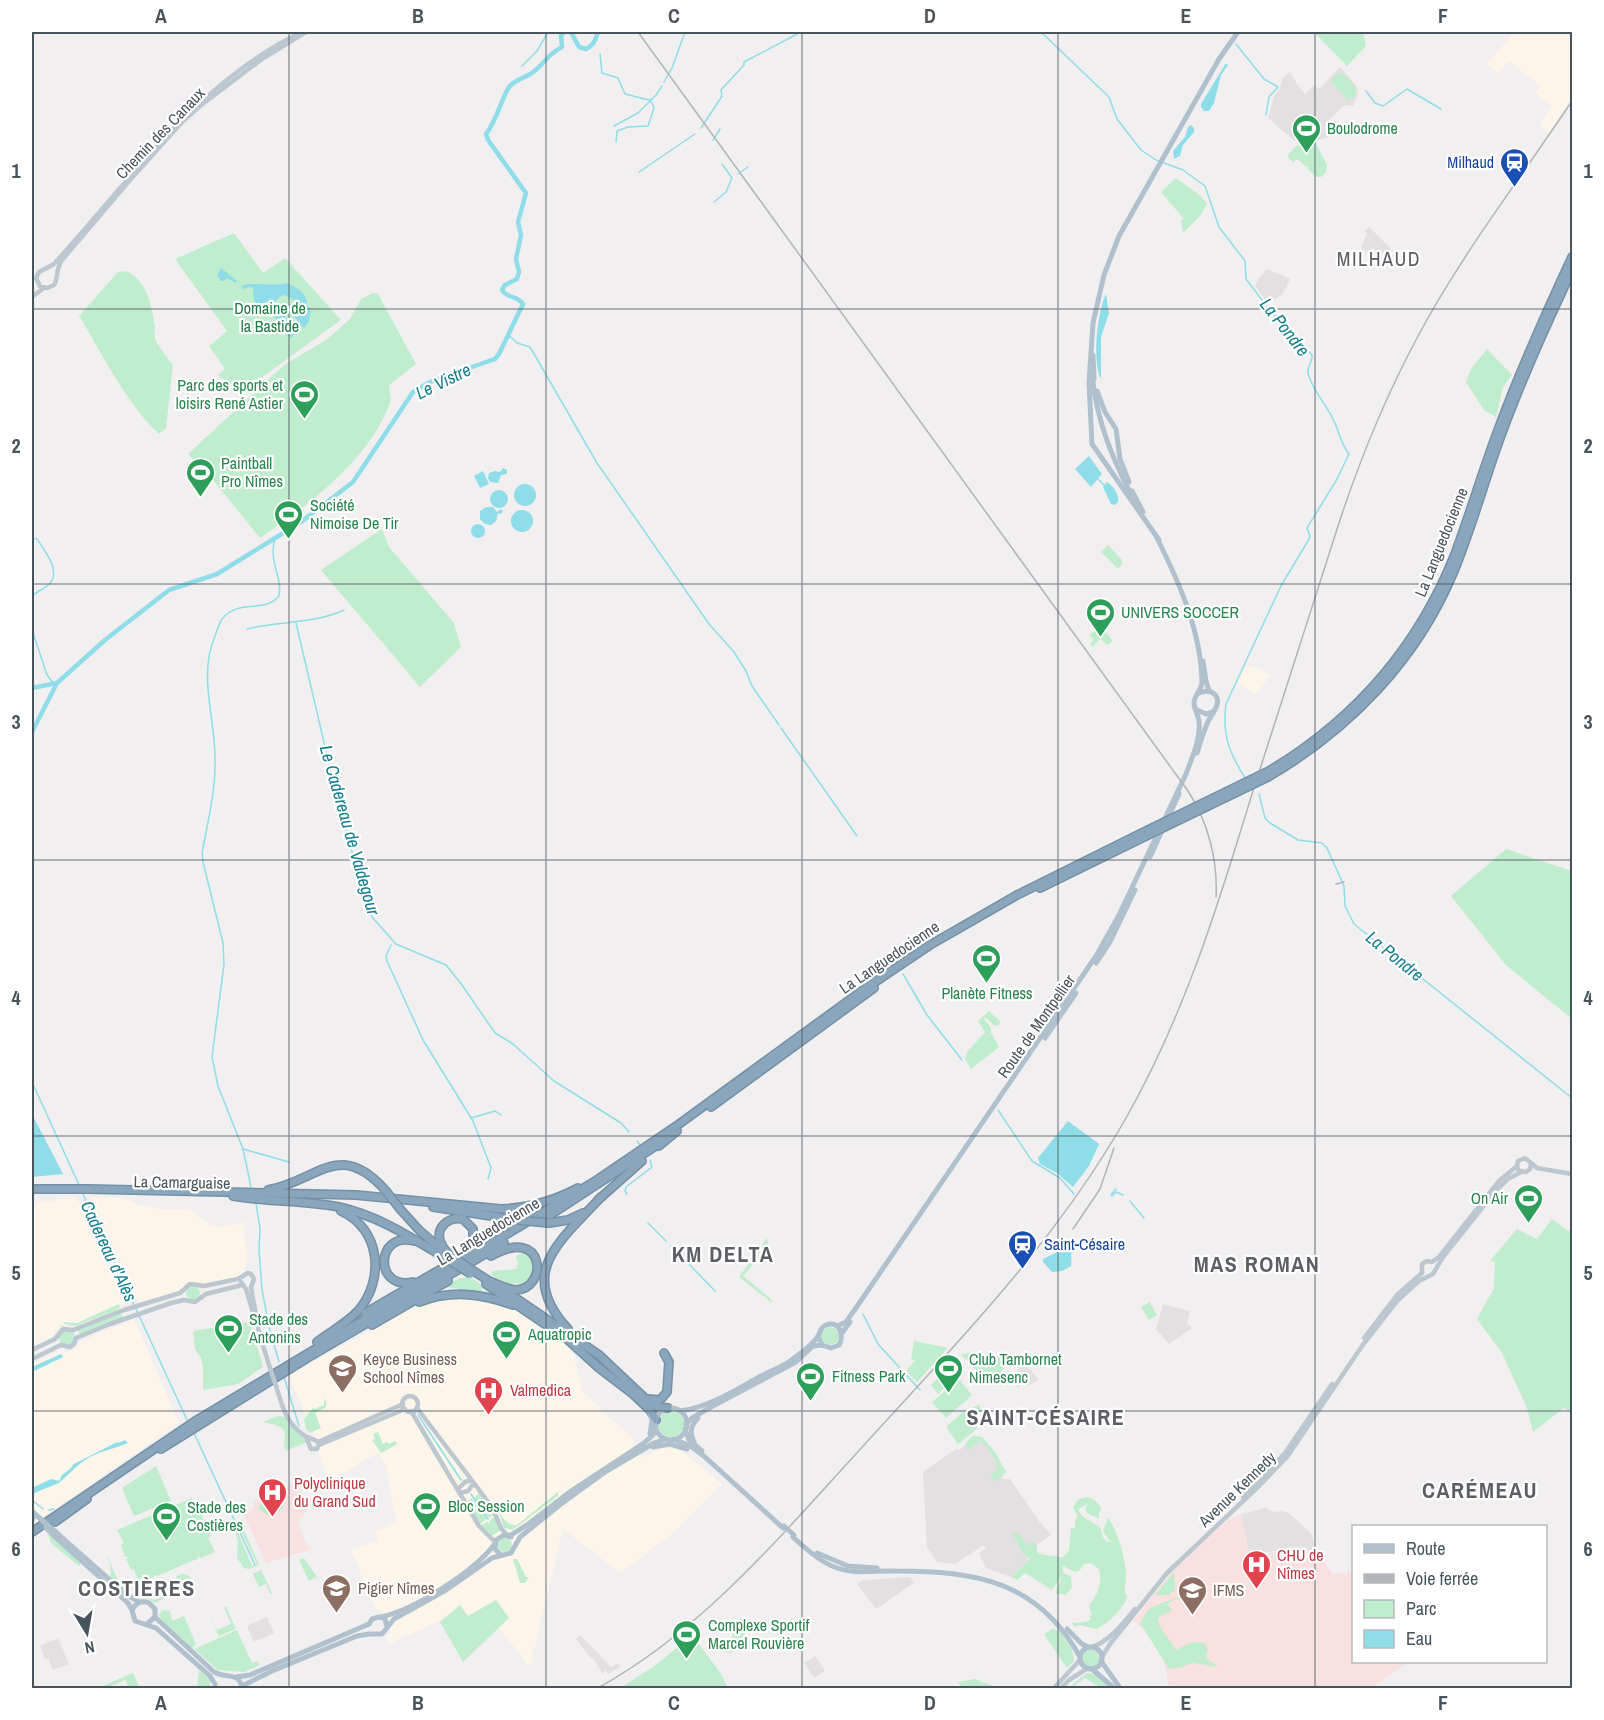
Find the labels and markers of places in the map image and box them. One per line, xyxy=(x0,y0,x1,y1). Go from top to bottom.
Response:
sports icon: Boulodrome xyxy=(1290,112,1322,154)
place label: Boulodrome xyxy=(1327,117,1398,139)
station icon: Milhaud xyxy=(1499,146,1531,188)
place label: Milhaud xyxy=(1447,151,1494,173)
place label: Parc des sports et loisirs René Astier xyxy=(176,374,284,414)
sports icon: Parc des sports et loisirs René Astier xyxy=(288,378,320,420)
place label: Paintball Pro Nîmes xyxy=(221,452,283,492)
sports icon: Paintball Pro Nîmes xyxy=(184,456,216,498)
place label: Société Nimoise De Tir xyxy=(310,494,399,534)
sports icon: Société Nimoise De Tir xyxy=(273,498,305,540)
sports icon: UNIVERS SOCCER xyxy=(1084,596,1116,638)
place label: UNIVERS SOCCER xyxy=(1121,601,1240,623)
sports icon: Planète Fitness xyxy=(971,942,1003,984)
place label: Planète Fitness xyxy=(941,982,1033,1004)
sports icon: On Air xyxy=(1513,1182,1545,1224)
place label: On Air xyxy=(1471,1187,1509,1209)
station icon: Saint-Césaire xyxy=(1007,1228,1039,1270)
place label: Saint-Césaire xyxy=(1044,1233,1125,1255)
place label: Stade des Antonins xyxy=(248,1308,308,1348)
sports icon: Stade des Antonins xyxy=(212,1312,244,1354)
sports icon: Aquatropic xyxy=(491,1318,523,1360)
place label: Aquatropic xyxy=(527,1323,592,1345)
place label: Keyce Business School Nîmes xyxy=(363,1348,457,1388)
place label: Club Tambornet Nimesenc xyxy=(969,1348,1062,1388)
school or university icon: Keyce Business School Nîmes xyxy=(326,1352,358,1394)
sports icon: Club Tambornet Nimesenc xyxy=(932,1352,964,1394)
sports icon: Fitness Park xyxy=(795,1360,827,1402)
place label: Fitness Park xyxy=(832,1365,906,1387)
hospital icon: Valmedica xyxy=(473,1374,505,1416)
place label: Valmedica xyxy=(510,1379,572,1401)
place label: Polyclinique du Grand Sud xyxy=(294,1472,376,1512)
hospital icon: Polyclinique du Grand Sud xyxy=(257,1476,289,1518)
sports icon: Bloc Session xyxy=(411,1490,443,1532)
place label: Bloc Session xyxy=(448,1495,525,1517)
place label: Stade des Costières xyxy=(187,1496,246,1536)
sports icon: Stade des Costières xyxy=(150,1500,182,1542)
place label: CHU de Nîmes xyxy=(1277,1544,1324,1584)
hospital icon: CHU de Nîmes xyxy=(1240,1548,1272,1590)
school or university icon: Pigier Nîmes xyxy=(321,1572,353,1614)
school or university icon: IFMS xyxy=(1176,1574,1208,1616)
place label: Pigier Nîmes xyxy=(358,1577,435,1599)
place label: IFMS xyxy=(1213,1579,1245,1601)
place label: Complexe Sportif Marcel Rouvière xyxy=(708,1614,810,1654)
sports icon: Complexe Sportif Marcel Rouvière xyxy=(671,1618,703,1660)

